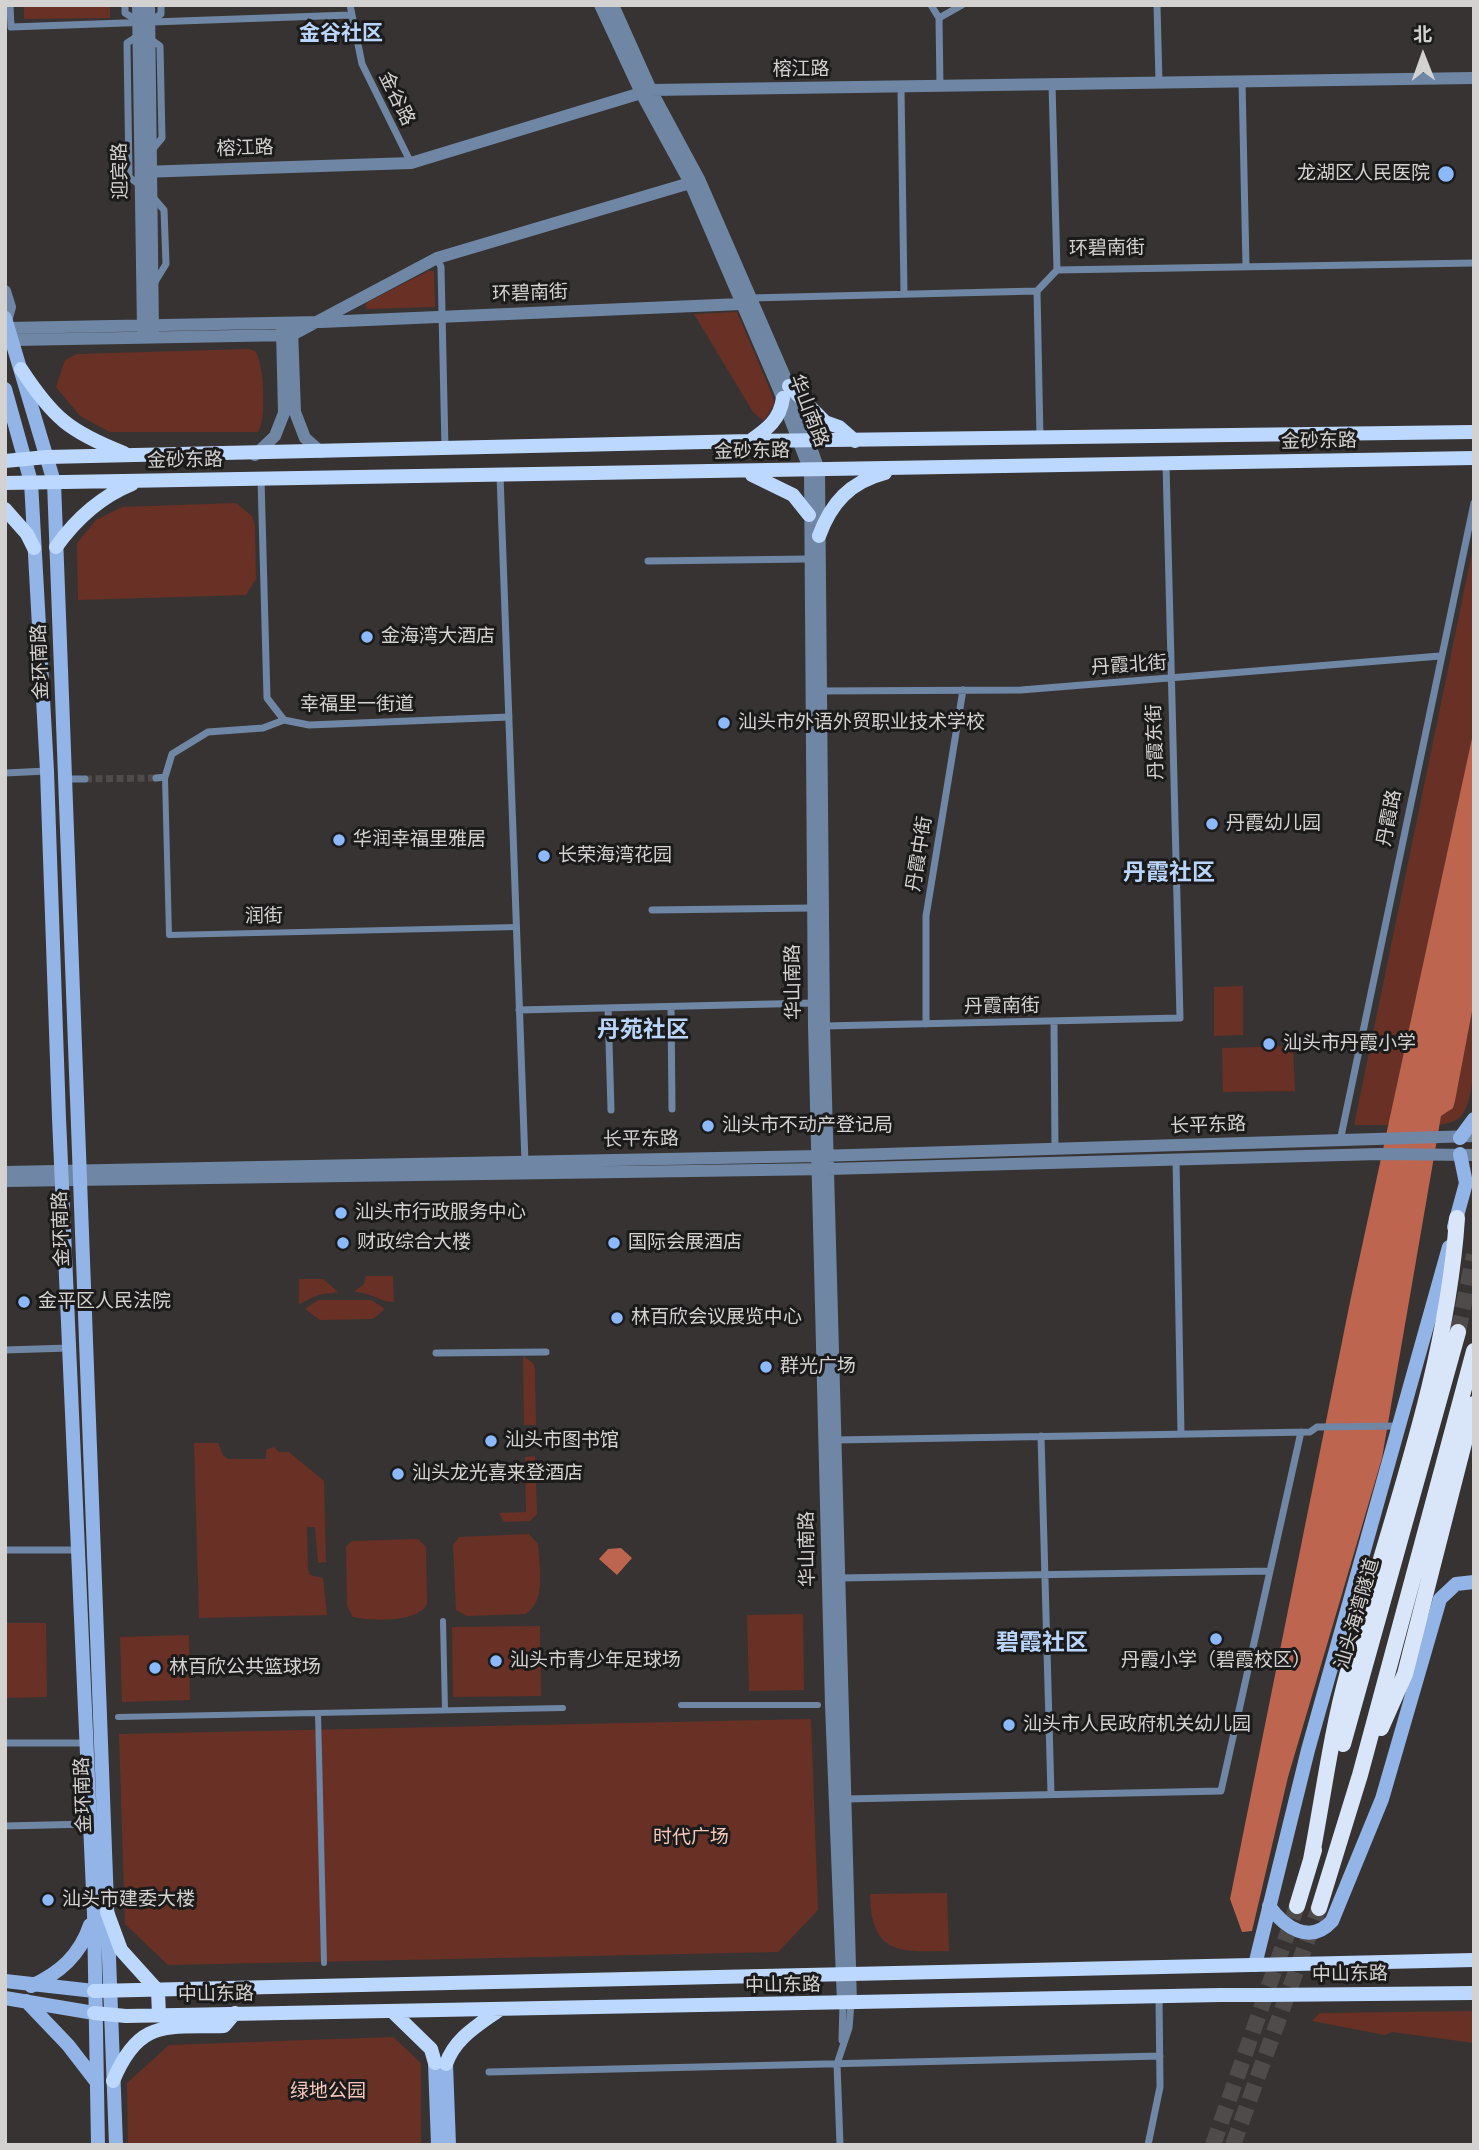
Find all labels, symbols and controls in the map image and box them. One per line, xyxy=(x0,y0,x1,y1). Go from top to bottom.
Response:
district label: 金谷社区 xyxy=(299,21,383,47)
north arrow xyxy=(1388,21,1458,91)
text: 北 xyxy=(1413,23,1432,47)
street label: 榕江路 xyxy=(773,59,829,81)
street label: 金谷路 xyxy=(373,68,419,130)
street label: 榕江路 xyxy=(216,137,274,161)
street label: 迎宾路 xyxy=(109,142,133,200)
place label: 龙湖区人民医院 xyxy=(1297,163,1430,185)
marker: 龙湖区人民医院 xyxy=(1436,164,1456,184)
street label: 环碧南街 xyxy=(1069,237,1145,261)
street label: 环碧南街 xyxy=(492,281,568,307)
street label: 华山南路 xyxy=(784,371,832,451)
street label: 金砂东路 xyxy=(1281,430,1357,454)
street label: 金砂东路 xyxy=(714,440,790,464)
street label: 金砂东路 xyxy=(147,449,223,473)
street label: 金环南路 xyxy=(28,624,54,700)
place label: 金海湾大酒店 xyxy=(381,626,495,648)
marker: 金海湾大酒店 xyxy=(359,629,375,645)
street label: 丹霞北街 xyxy=(1090,652,1168,680)
street label: 幸福里一街道 xyxy=(300,694,414,716)
street label: 丹霞东街 xyxy=(1143,704,1169,780)
place label: 汕头市外语外贸职业技术学校 xyxy=(738,712,985,734)
marker: 汕头市外语外贸职业技术学校 xyxy=(716,715,732,731)
street label: 丹霞路 xyxy=(1373,788,1407,848)
place label: 丹霞幼儿园 xyxy=(1226,813,1321,835)
street label: 丹霞中街 xyxy=(903,815,937,893)
marker: 丹霞幼儿园 xyxy=(1204,816,1220,832)
place label: 华润幸福里雅居 xyxy=(353,829,486,851)
marker: 华润幸福里雅居 xyxy=(331,832,347,848)
place label: 长荣海湾花园 xyxy=(558,845,672,867)
marker: 长荣海湾花园 xyxy=(536,848,552,864)
district label: 丹霞社区 xyxy=(1123,860,1215,888)
street label: 润街 xyxy=(245,905,283,929)
street label: 华山南路 xyxy=(782,944,806,1020)
street label: 丹霞南街 xyxy=(964,995,1040,1019)
district label: 丹苑社区 xyxy=(597,1017,689,1045)
place label: 汕头市丹霞小学 xyxy=(1283,1033,1416,1055)
marker: 汕头市丹霞小学 xyxy=(1261,1036,1277,1052)
street label: 长平东路 xyxy=(1170,1113,1246,1139)
place label: 汕头市不动产登记局 xyxy=(722,1115,893,1137)
marker: 汕头市不动产登记局 xyxy=(700,1118,716,1134)
street label: 长平东路 xyxy=(603,1128,679,1152)
street label: 金环南路 xyxy=(49,1191,75,1267)
place label: 汕头市行政服务中心 xyxy=(355,1202,526,1224)
marker: 汕头市行政服务中心 xyxy=(333,1205,349,1221)
place label: 财政综合大楼 xyxy=(357,1232,471,1254)
place label: 国际会展酒店 xyxy=(628,1232,742,1254)
marker: 财政综合大楼 xyxy=(335,1235,351,1251)
marker: 国际会展酒店 xyxy=(606,1235,622,1251)
place label: 金平区人民法院 xyxy=(38,1291,171,1313)
marker: 金平区人民法院 xyxy=(16,1294,32,1310)
place label: 林百欣会议展览中心 xyxy=(631,1307,802,1329)
marker: 林百欣会议展览中心 xyxy=(609,1310,625,1326)
place label: 群光广场 xyxy=(780,1356,856,1378)
marker: 群光广场 xyxy=(758,1359,774,1375)
place label: 汕头市图书馆 xyxy=(505,1430,619,1452)
marker: 汕头市图书馆 xyxy=(483,1433,499,1449)
place label: 汕头龙光喜来登酒店 xyxy=(412,1463,583,1485)
marker: 汕头龙光喜来登酒店 xyxy=(390,1466,406,1482)
street label: 华山南路 xyxy=(796,1511,820,1587)
street label: 汕头海湾隧道 xyxy=(1331,1556,1385,1672)
district label: 碧霞社区 xyxy=(996,1630,1088,1658)
marker: 丹霞小学（碧霞校区） xyxy=(1208,1631,1224,1647)
place label: 汕头市青少年足球场 xyxy=(510,1650,681,1672)
place label: 丹霞小学（碧霞校区） xyxy=(1121,1650,1311,1672)
marker: 汕头市青少年足球场 xyxy=(488,1653,504,1669)
place label: 林百欣公共篮球场 xyxy=(169,1657,321,1679)
marker: 林百欣公共篮球场 xyxy=(147,1660,163,1676)
place label: 汕头市人民政府机关幼儿园 xyxy=(1023,1714,1251,1736)
marker: 汕头市人民政府机关幼儿园 xyxy=(1001,1717,1017,1733)
street label: 金环南路 xyxy=(71,1757,97,1833)
park label: 时代广场 xyxy=(653,1827,729,1849)
place label: 汕头市建委大楼 xyxy=(62,1889,195,1911)
marker: 汕头市建委大楼 xyxy=(40,1892,56,1908)
street label: 中山东路 xyxy=(1312,1963,1388,1987)
street label: 中山东路 xyxy=(745,1974,821,1998)
street label: 中山东路 xyxy=(178,1983,254,2007)
park label: 绿地公园 xyxy=(290,2081,366,2103)

